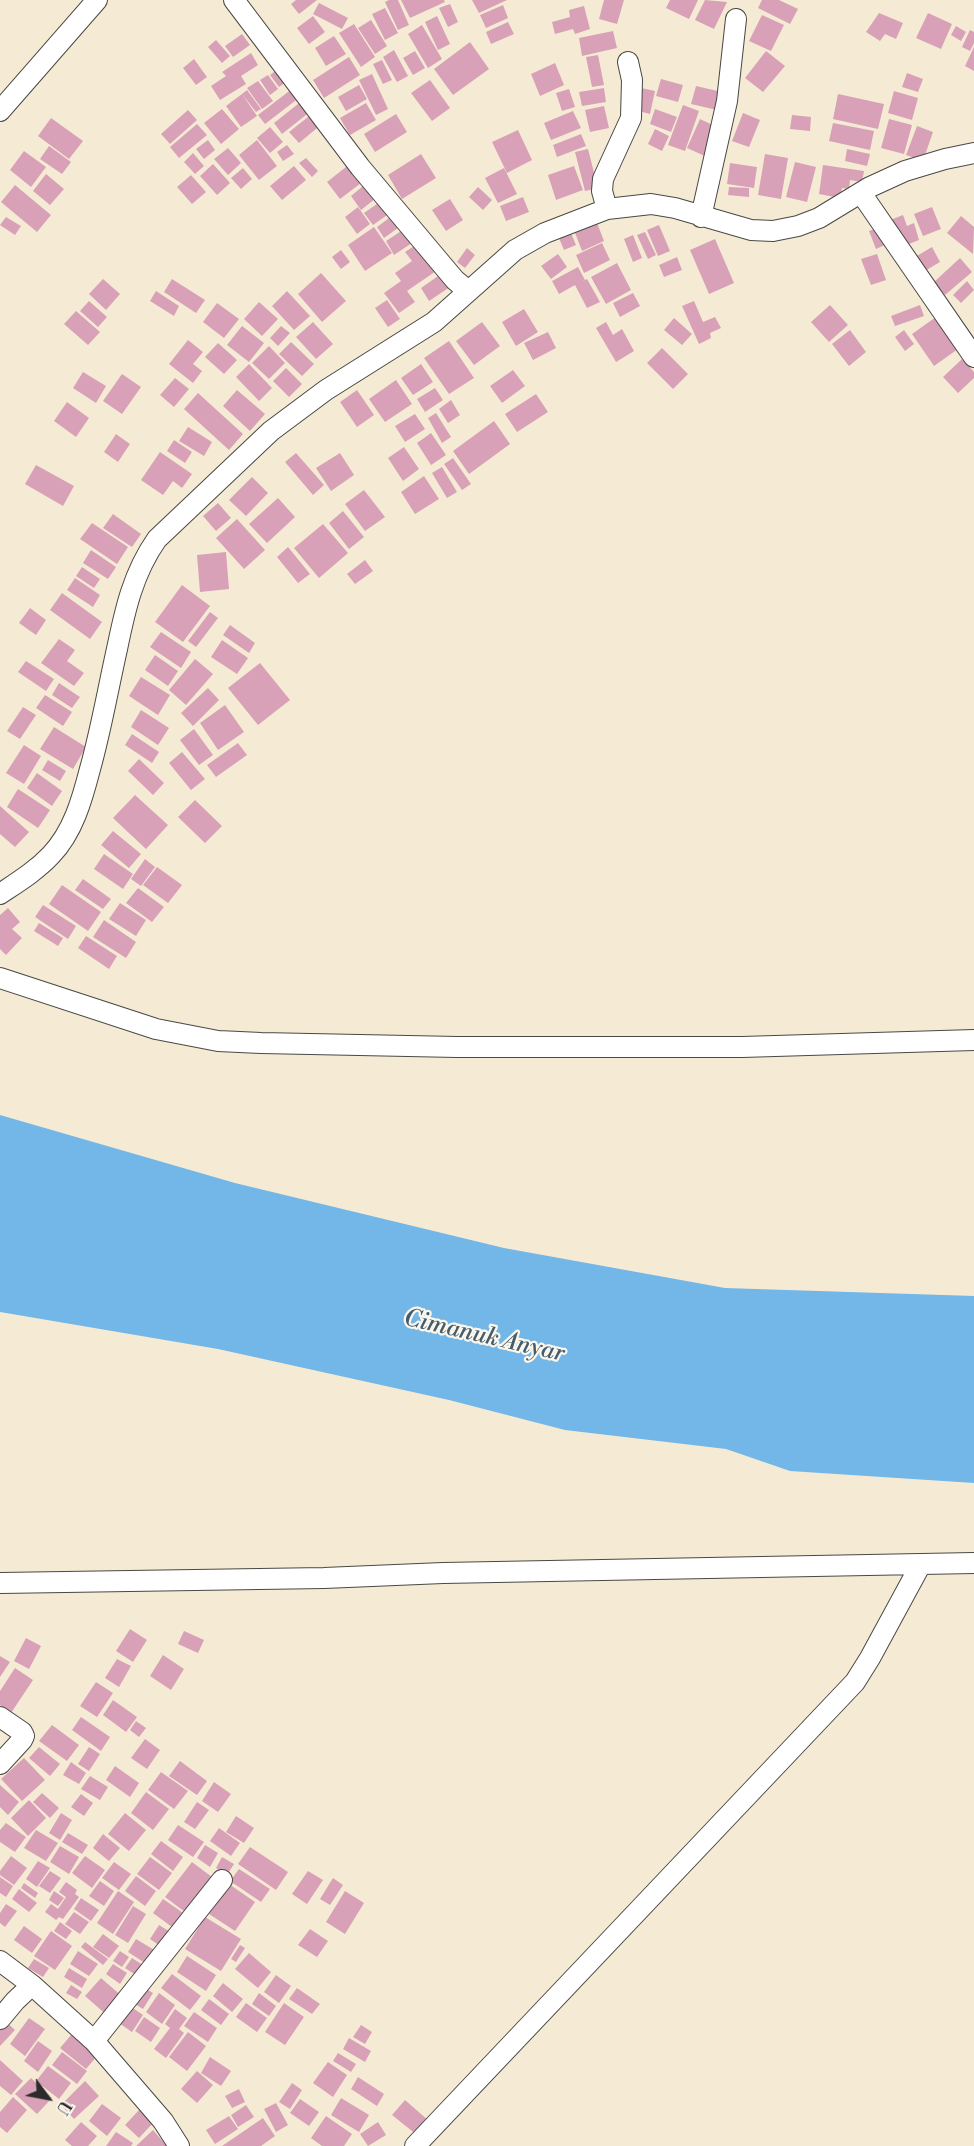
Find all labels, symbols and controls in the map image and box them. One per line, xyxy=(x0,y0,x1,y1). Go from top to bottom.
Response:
water label: Cimanuk Anyar xyxy=(401,1305,567,1369)
north arrow xyxy=(18,2068,78,2128)
text: U xyxy=(52,2097,75,2118)

